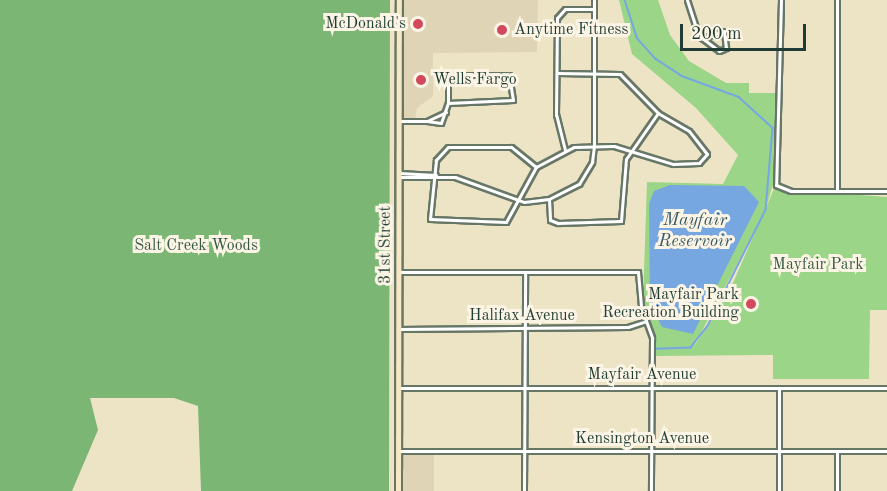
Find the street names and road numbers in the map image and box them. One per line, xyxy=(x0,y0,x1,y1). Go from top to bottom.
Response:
street label: 31st Street xyxy=(376,206,396,284)
street label: Halifax Avenue xyxy=(469,306,575,326)
street label: Mayfair Avenue xyxy=(588,365,696,385)
street label: Kensington Avenue xyxy=(575,429,709,449)

